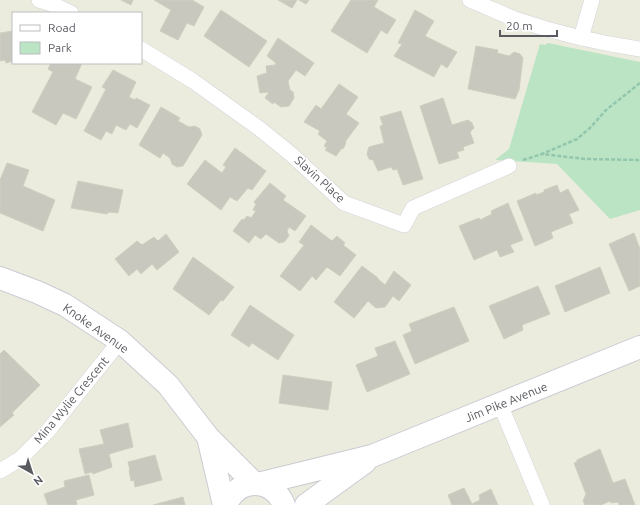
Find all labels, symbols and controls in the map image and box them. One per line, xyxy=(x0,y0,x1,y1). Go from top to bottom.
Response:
legend xyxy=(12,12,142,64)
scale bar xyxy=(500,12,557,38)
text: 20 m xyxy=(506,19,533,32)
text: Road xyxy=(48,21,76,34)
text: Park xyxy=(48,41,72,54)
street label: Slavin Place xyxy=(292,153,348,205)
street label: Knoke Avenue xyxy=(61,301,131,355)
street label: Mina Wylie Crescent xyxy=(31,354,111,446)
street label: Jim Pike Avenue xyxy=(463,380,549,424)
north arrow xyxy=(12,453,52,493)
text: N xyxy=(31,474,45,488)

